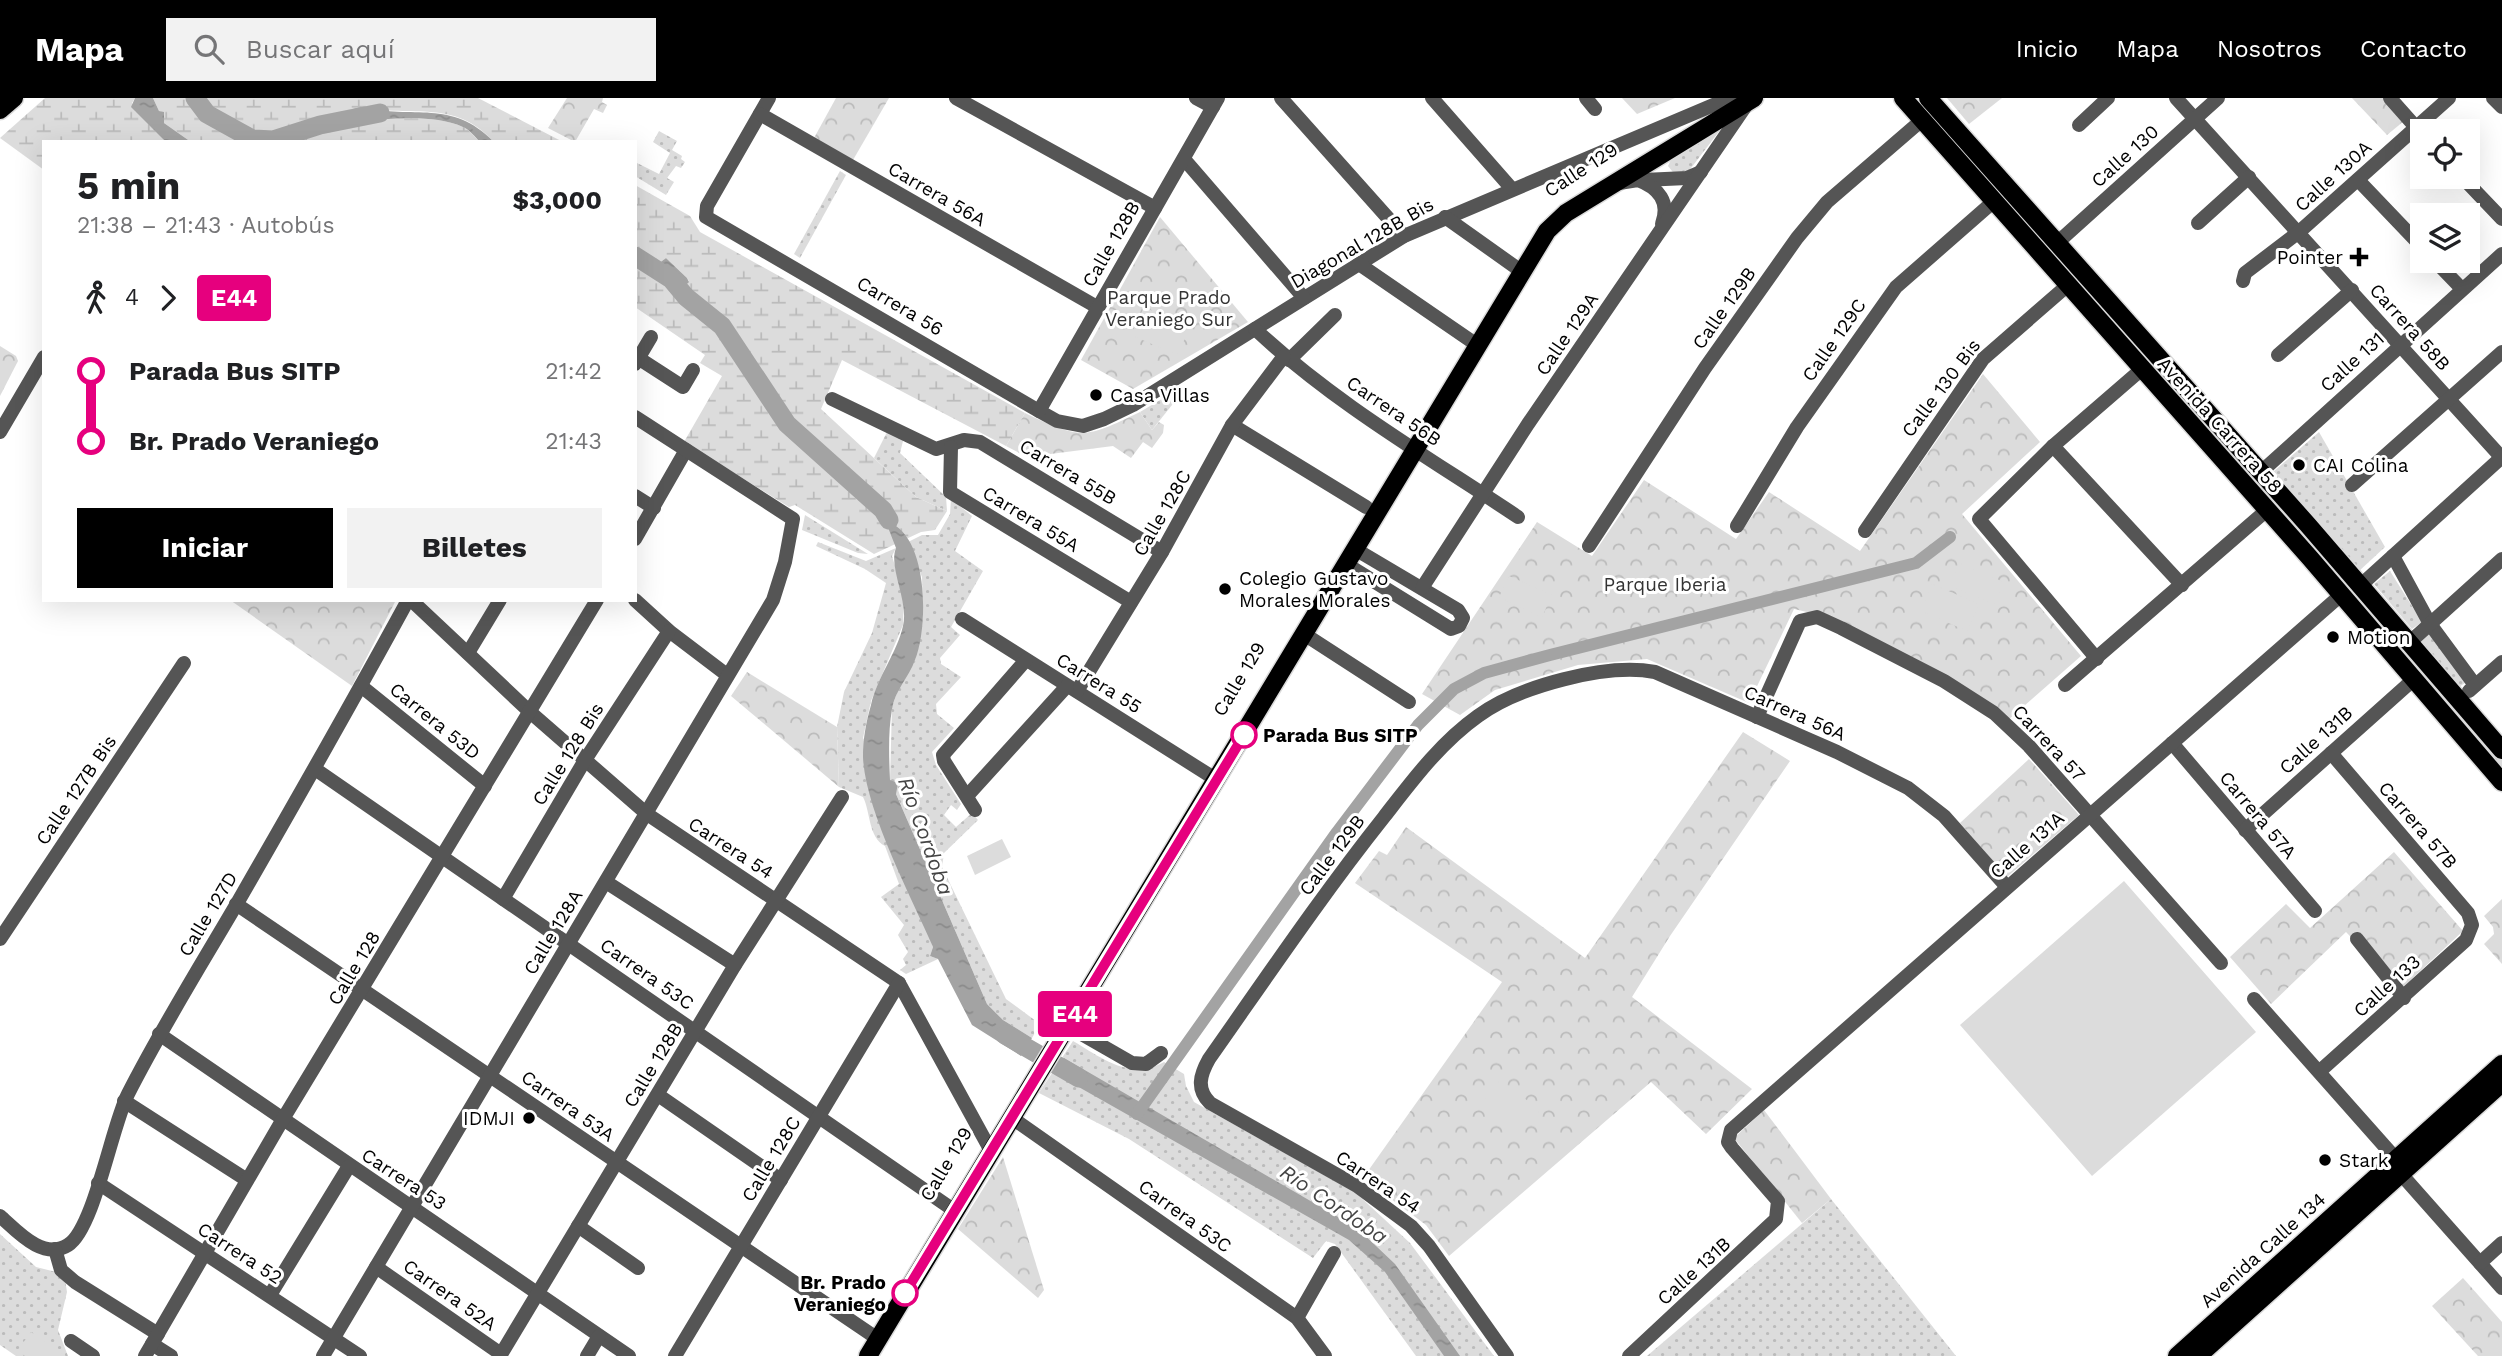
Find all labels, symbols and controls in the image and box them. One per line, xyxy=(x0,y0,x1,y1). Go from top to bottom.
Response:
search box xyxy=(166,18,656,81)
text: Mapa xyxy=(35,30,124,69)
icon: search xyxy=(190,30,228,68)
text: Buscar aquí xyxy=(246,34,395,64)
text: Inicio xyxy=(2016,35,2078,63)
text: Mapa xyxy=(2116,35,2179,63)
text: Nosotros xyxy=(2217,35,2322,63)
text: Contacto xyxy=(2360,35,2467,63)
map controls xyxy=(2410,119,2480,273)
button: locate xyxy=(2410,119,2480,189)
street label: Calle 130 xyxy=(2087,120,2163,192)
street label: Calle 130A xyxy=(2290,135,2376,216)
street label: Calle 129 xyxy=(1540,138,1622,202)
street label: Carrera 56A xyxy=(884,157,991,232)
text: 5 min xyxy=(77,164,180,208)
text: $3,000 xyxy=(512,185,602,215)
street label: Diagonal 128B Bis xyxy=(1286,193,1438,293)
street label: Calle 128B xyxy=(1077,197,1145,291)
button: layers xyxy=(2410,203,2480,273)
text: 21:38 – 21:43 · Autobús xyxy=(77,212,335,239)
place label: Pointer xyxy=(2277,246,2343,269)
marker: Pointer xyxy=(2349,247,2369,267)
street label: Calle 129B xyxy=(1687,262,1761,354)
street label: Carrera 56 xyxy=(853,271,947,341)
icon: walk xyxy=(77,279,115,317)
icon: forward xyxy=(149,279,187,317)
street label: Carrera 58B xyxy=(2365,279,2455,375)
text: 4 xyxy=(125,284,139,311)
text: E44 xyxy=(211,284,257,312)
park label: Parque Prado Veraniego Sur xyxy=(1105,286,1233,331)
street label: Calle 129A xyxy=(1531,288,1603,380)
street label: Calle 129C xyxy=(1797,294,1871,386)
street label: Calle 131 xyxy=(2315,327,2389,397)
street label: Calle 130 Bis xyxy=(1897,334,1985,442)
street label: Avenida Carrera 58 xyxy=(2153,352,2287,498)
text: Parada Bus SITP xyxy=(129,356,341,386)
text: 21:42 xyxy=(545,358,602,385)
street label: Carrera 56B xyxy=(1342,371,1446,451)
place label: Casa Villas xyxy=(1110,384,1210,407)
marker: Casa Villas xyxy=(1088,387,1104,403)
text: Br. Prado Veraniego xyxy=(129,426,379,456)
text: 21:43 xyxy=(545,428,602,455)
street label: Carrera 55B xyxy=(1015,434,1121,510)
place label: CAI Colina xyxy=(2313,454,2409,477)
marker: CAI Colina xyxy=(2291,457,2307,473)
street label: Calle 128C xyxy=(1128,466,1196,560)
street label: Carrera 55A xyxy=(978,481,1084,557)
button: Iniciar xyxy=(77,508,333,588)
button: Billetes xyxy=(347,508,602,588)
place label: Colegio Gustavo Morales Morales xyxy=(1239,567,1391,612)
park label: Parque Iberia xyxy=(1604,573,1727,596)
marker: Colegio Gustavo Morales Morales xyxy=(1217,581,1233,597)
place label: Motion xyxy=(2347,626,2410,649)
marker: Motion xyxy=(2325,629,2341,645)
street label: Calle 129 xyxy=(1208,638,1270,720)
street label: Carrera 55 xyxy=(1052,648,1146,718)
street label: Carrera 53D xyxy=(385,677,485,765)
street label: Carrera 56A xyxy=(1740,680,1850,746)
street label: Calle 128 Bis xyxy=(527,698,609,810)
street label: Carrera 57 xyxy=(2008,700,2090,786)
street label: Calle 131B xyxy=(2275,701,2357,779)
marker: Parada Bus SITP xyxy=(1231,722,1257,748)
place label: Parada Bus SITP xyxy=(1263,724,1418,747)
street label: Calle 127B Bis xyxy=(31,731,121,849)
street label: Carrera 57A xyxy=(2215,766,2302,864)
water label: Río Cordoba xyxy=(893,774,959,899)
street label: Carrera 57B xyxy=(2374,777,2462,873)
street label: Calle 131A xyxy=(1985,806,2069,884)
street label: Calle 129B xyxy=(1294,810,1370,900)
street label: Carrera 54 xyxy=(684,812,778,884)
street label: Calle 127D xyxy=(174,867,242,961)
street label: Calle 128A xyxy=(519,885,588,979)
street label: Calle 128 xyxy=(323,927,385,1009)
street label: Carrera 53C xyxy=(596,933,698,1015)
street label: Calle 133 xyxy=(2349,950,2425,1022)
line badge: E44 xyxy=(1035,991,1115,1037)
text: E44 xyxy=(1052,1000,1098,1028)
street label: Calle 128B xyxy=(619,1018,687,1112)
street label: Carrera 53A xyxy=(517,1065,620,1147)
place label: IDMJI xyxy=(463,1107,515,1130)
marker: IDMJI xyxy=(521,1110,537,1126)
street label: Calle 128C xyxy=(736,1112,806,1206)
street label: Calle 129 xyxy=(915,1123,977,1205)
street label: Carrera 53 xyxy=(357,1143,451,1215)
street label: Carrera 54 xyxy=(1331,1145,1425,1219)
place label: Stark xyxy=(2339,1149,2389,1172)
marker: Stark xyxy=(2317,1152,2333,1168)
water label: Río Cordoba xyxy=(1276,1159,1392,1249)
street label: Carrera 53C xyxy=(1134,1175,1236,1257)
street label: Avenida Calle 134 xyxy=(2196,1188,2330,1312)
street label: Carrera 52 xyxy=(193,1217,287,1289)
street label: Calle 131B xyxy=(1653,1232,1735,1310)
street label: Carrera 52A xyxy=(399,1254,502,1336)
place label: Br. Prado Veraniego xyxy=(794,1271,886,1316)
marker: Br. Prado Veraniego xyxy=(892,1280,918,1306)

